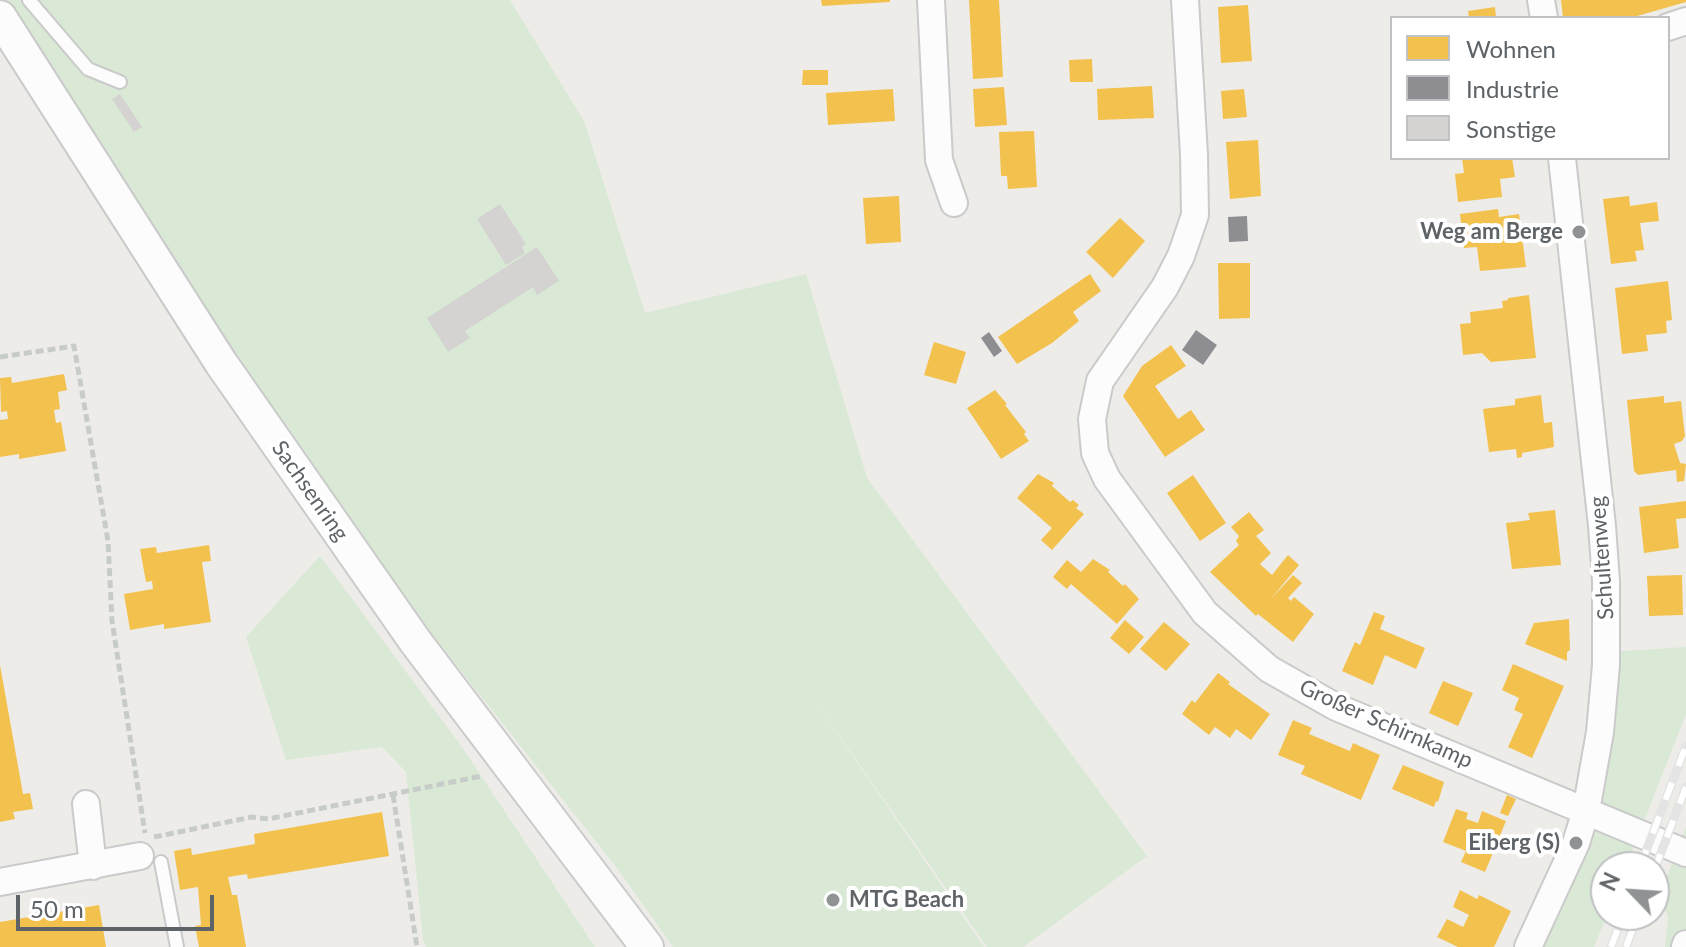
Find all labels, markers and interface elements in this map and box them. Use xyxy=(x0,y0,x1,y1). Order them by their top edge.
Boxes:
legend xyxy=(1390,16,1670,160)
text: Wohnen xyxy=(1466,34,1556,63)
text: Industrie xyxy=(1466,74,1559,103)
text: Sonstige xyxy=(1466,114,1556,143)
place label: Weg am Berge xyxy=(1420,219,1563,245)
marker: Weg am Berge xyxy=(1570,223,1588,241)
street label: Sachsenring xyxy=(266,436,354,546)
street label: Schultenweg xyxy=(1585,495,1619,621)
street label: Großer Schirnkamp xyxy=(1295,674,1477,774)
place label: Eiberg (S) xyxy=(1468,830,1560,856)
marker: Eiberg (S) xyxy=(1567,834,1585,852)
north arrow xyxy=(1590,851,1670,931)
text: N xyxy=(1594,868,1625,895)
scale bar xyxy=(20,879,218,929)
place label: MTG Beach xyxy=(849,887,964,913)
marker: MTG Beach xyxy=(824,891,842,909)
text: 50 m xyxy=(30,894,84,923)

